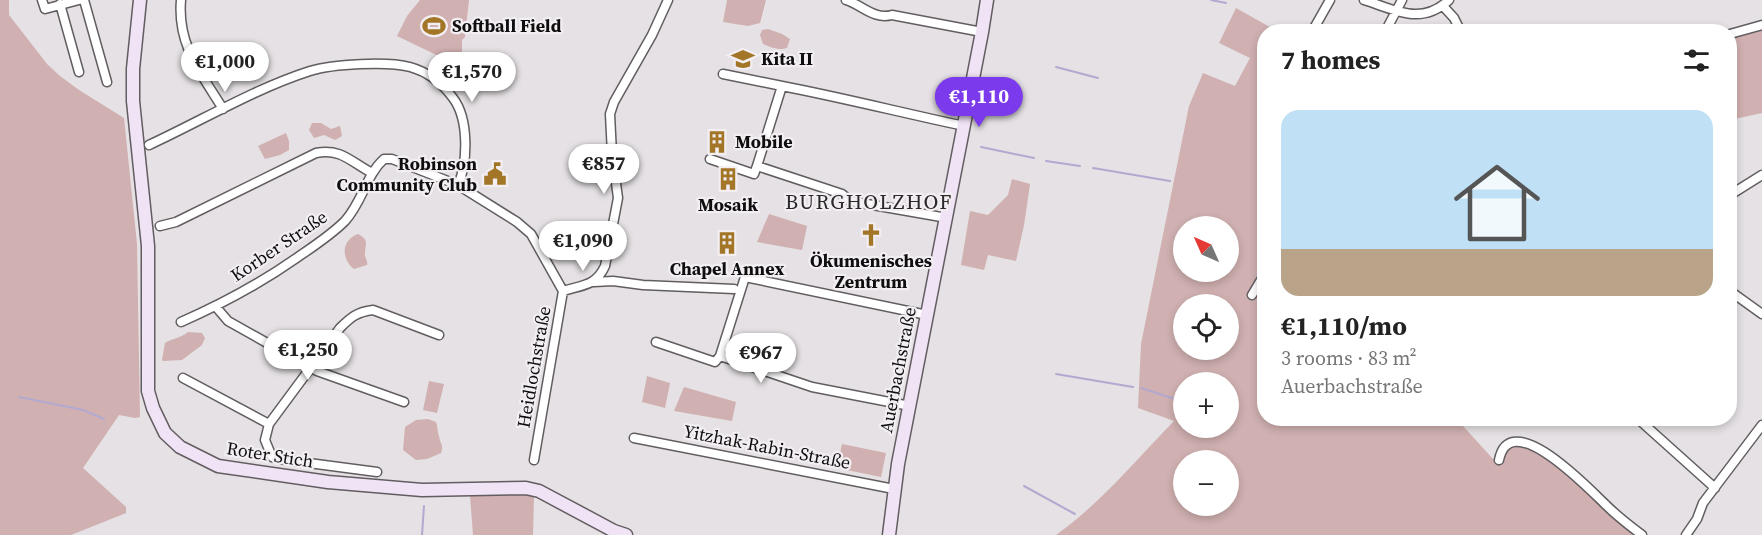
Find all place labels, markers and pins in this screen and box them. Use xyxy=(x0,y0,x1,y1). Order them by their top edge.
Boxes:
sports icon: Softball Field xyxy=(421,13,447,39)
place label: Softball Field xyxy=(452,13,562,38)
pin: €1,000 xyxy=(176,42,274,93)
school or university icon: Kita II xyxy=(730,46,756,72)
place label: Kita II xyxy=(761,46,813,71)
pin: €1,570 xyxy=(423,52,521,103)
pin: €1,110 xyxy=(930,77,1028,128)
building icon: Mobile xyxy=(704,129,730,155)
place label: Mobile xyxy=(735,129,793,154)
pin: €857 xyxy=(568,144,640,195)
place label: Robinson Community Club xyxy=(337,151,477,197)
public building icon: Robinson Community Club xyxy=(482,161,508,187)
building icon: Mosaik xyxy=(715,166,741,192)
place label: Mosaik xyxy=(698,192,758,217)
pin: €1,090 xyxy=(534,221,632,272)
church icon: Ökumenisches Zentrum xyxy=(858,222,884,248)
building icon: Chapel Annex xyxy=(714,230,740,256)
place label: Ökumenisches Zentrum xyxy=(810,248,932,294)
place label: Chapel Annex xyxy=(670,256,784,281)
pin: €1,250 xyxy=(259,330,357,381)
pin: €967 xyxy=(725,333,797,384)

